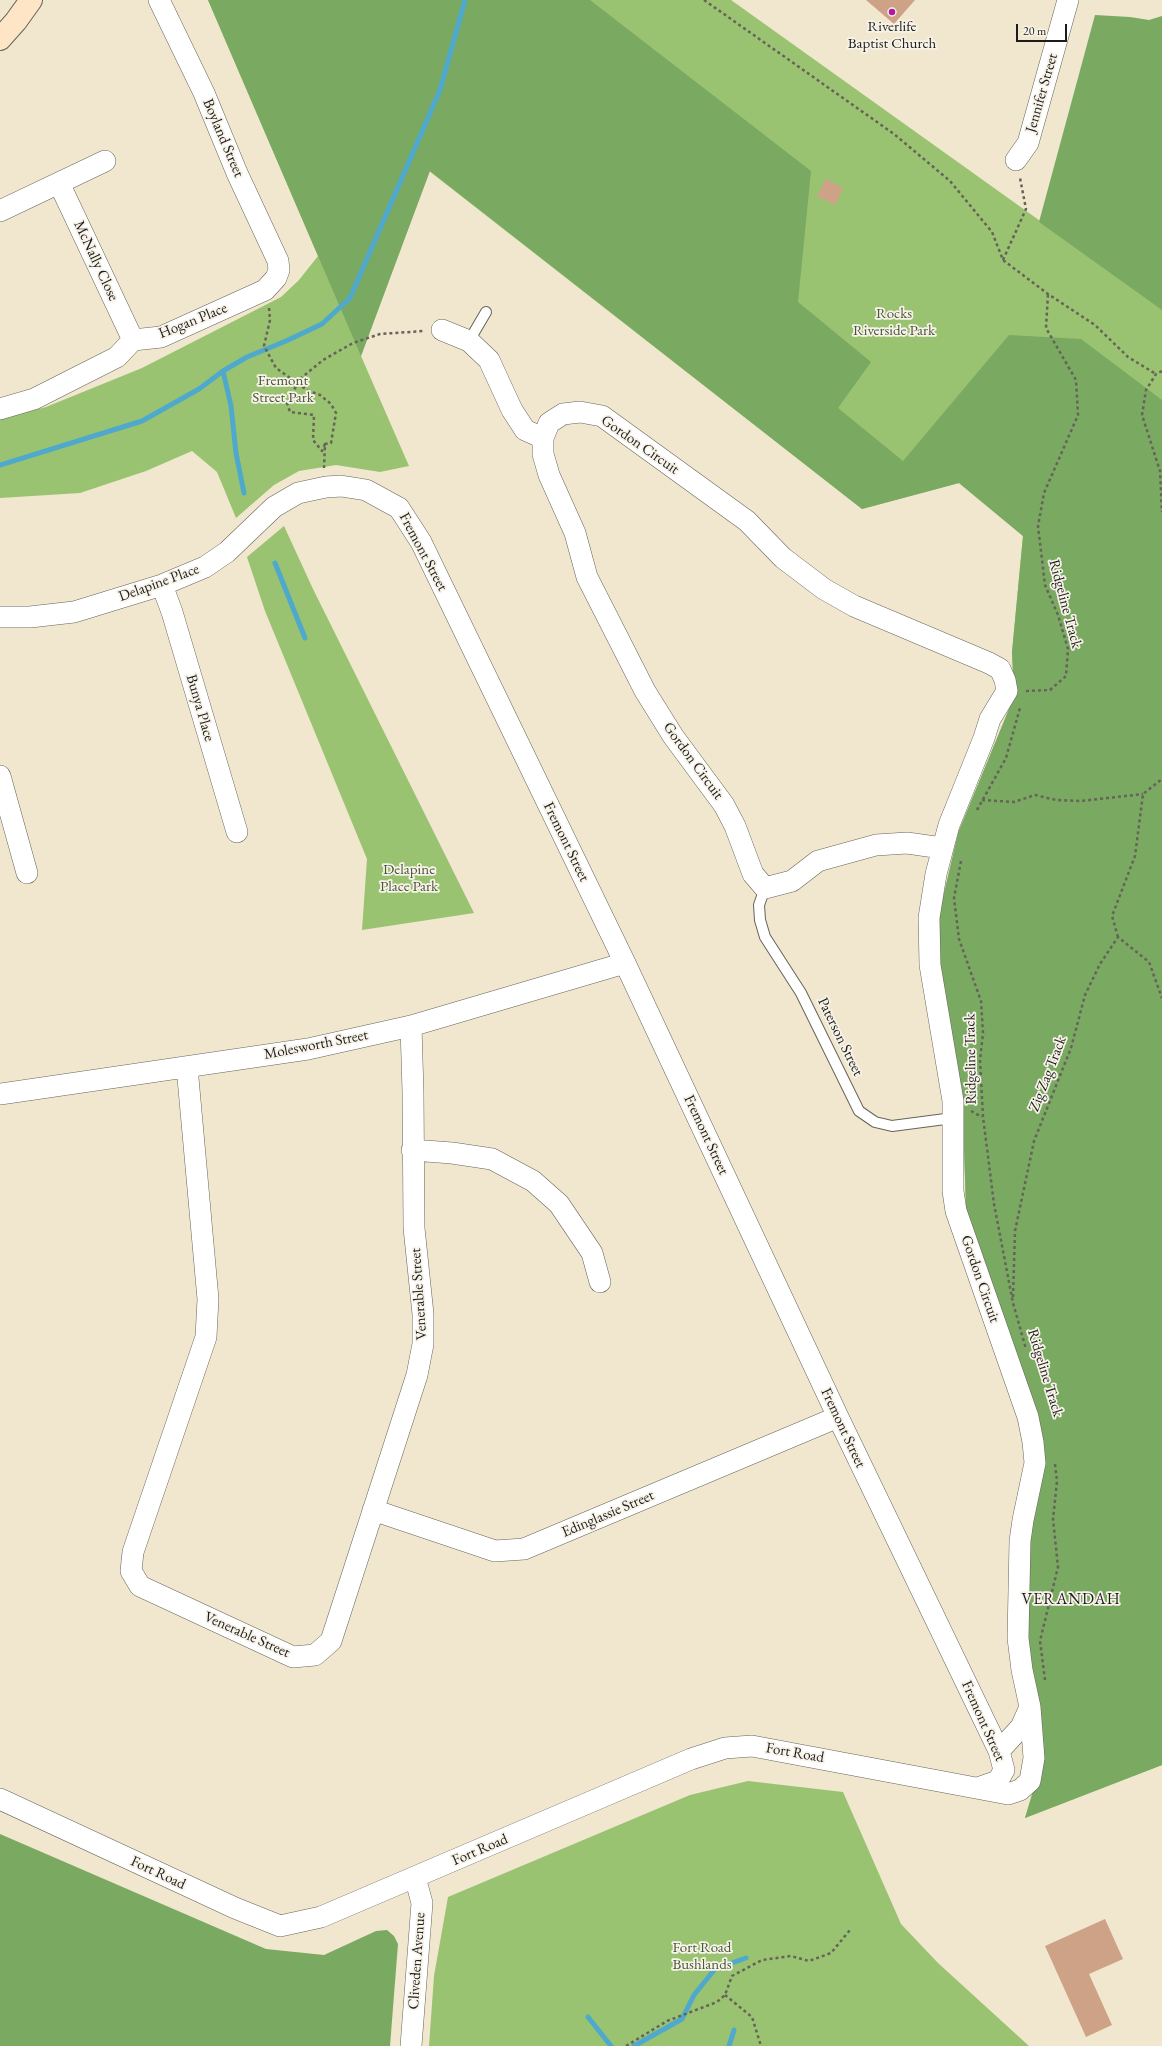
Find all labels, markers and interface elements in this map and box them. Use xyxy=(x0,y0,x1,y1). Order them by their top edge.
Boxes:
marker: Riverlife Baptist Church xyxy=(887,7,897,17)
scale bar xyxy=(1018,16,1069,42)
place label: Riverlife Baptist Church xyxy=(848,18,936,53)
text: 20 m xyxy=(1023,23,1046,39)
street label: Jennifer Street xyxy=(1022,51,1062,135)
street label: Boyland Street xyxy=(198,96,248,180)
street label: McNally Close xyxy=(70,218,122,304)
street label: Hogan Place xyxy=(156,299,230,343)
park label: Rocks Riverside Park xyxy=(853,305,935,340)
park label: Fremont Street Park xyxy=(252,372,314,407)
street label: Gordon Circuit xyxy=(598,412,682,478)
street label: Fremont Street xyxy=(395,510,451,594)
street label: Ridgeline Track xyxy=(1045,558,1085,650)
street label: Delapine Place xyxy=(116,560,202,606)
street label: Bunya Place xyxy=(182,672,218,744)
street label: Gordon Circuit xyxy=(659,719,727,803)
street label: Fremont Street xyxy=(539,799,593,885)
park label: Delapine Place Park xyxy=(380,861,438,896)
street label: Paterson Street xyxy=(813,995,867,1079)
street label: Ridgeline Track xyxy=(961,1013,981,1105)
street label: Molesworth Street xyxy=(263,1026,369,1064)
street label: Zig Zag Track xyxy=(1025,1034,1071,1114)
street label: Fremont Street xyxy=(680,1092,732,1178)
street label: Gordon Circuit xyxy=(957,1233,1003,1325)
street label: Venerable Street xyxy=(407,1247,431,1341)
street label: Ridgeline Track xyxy=(1023,1327,1067,1419)
street label: Fremont Street xyxy=(817,1385,869,1471)
street label: Edinglassie Street xyxy=(559,1486,657,1542)
district label: VERANDAH xyxy=(1021,1590,1121,1610)
street label: Venerable Street xyxy=(201,1608,293,1662)
street label: Fremont Street xyxy=(957,1678,1009,1764)
street label: Fort Road xyxy=(764,1739,826,1767)
street label: Fort Road xyxy=(449,1830,511,1870)
street label: Fort Road xyxy=(128,1852,188,1894)
street label: Cliveden Avenue xyxy=(405,1912,429,2010)
park label: Fort Road Bushlands xyxy=(672,1939,732,1974)

